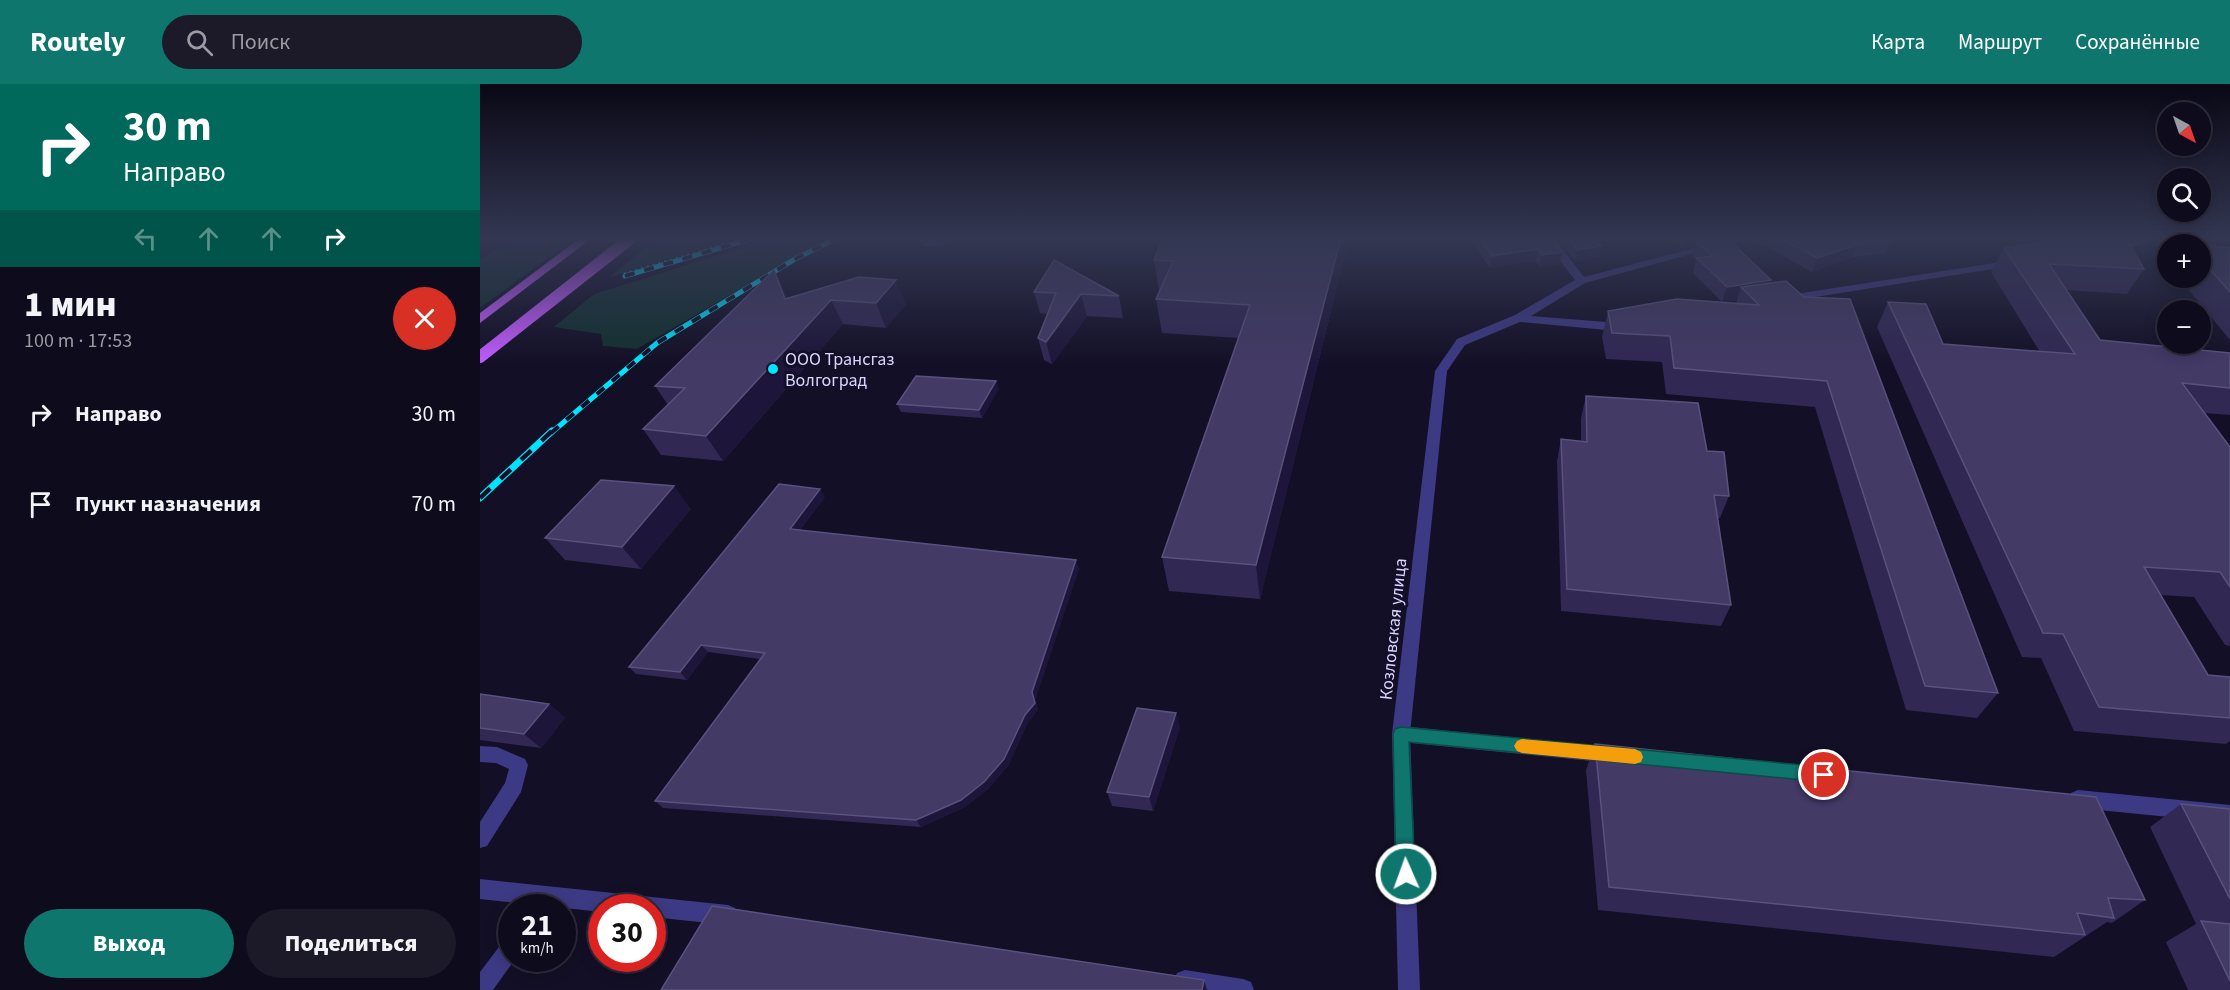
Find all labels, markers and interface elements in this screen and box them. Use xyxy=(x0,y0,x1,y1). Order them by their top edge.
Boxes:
search box xyxy=(162,15,582,69)
text: Routely xyxy=(30,22,126,62)
icon: search xyxy=(183,26,216,59)
text: Поиск xyxy=(231,26,290,58)
text: Карта xyxy=(1871,27,1925,57)
text: Маршрут xyxy=(1958,27,2042,57)
text: Сохранённые xyxy=(2075,27,2200,57)
text: 30 m xyxy=(123,97,212,157)
north arrow xyxy=(2157,102,2211,156)
map controls xyxy=(2157,102,2211,354)
icon: right xyxy=(24,108,102,186)
text: Направо xyxy=(123,153,226,192)
button: search xyxy=(2157,168,2211,222)
icon: left xyxy=(129,222,162,255)
icon: ahead xyxy=(192,222,225,255)
icon: ahead xyxy=(255,222,288,255)
icon: right xyxy=(318,222,351,255)
button: + xyxy=(2157,234,2211,288)
text: 1 мин xyxy=(24,279,117,330)
button: close xyxy=(393,287,456,350)
button: − xyxy=(2157,300,2211,354)
text: 100 m · 17:53 xyxy=(24,327,132,355)
place label: ООО Трансгаз Волгоград xyxy=(785,347,894,393)
marker: ООО Трансгаз Волгоград xyxy=(766,362,780,376)
icon: right xyxy=(24,398,57,431)
text: Направо xyxy=(75,398,162,430)
text: 30 m xyxy=(411,398,456,430)
icon: arrive xyxy=(24,488,57,521)
text: Пункт назначения xyxy=(75,488,261,520)
text: 70 m xyxy=(411,488,456,520)
street label: Козловская улица xyxy=(1374,557,1413,701)
pin xyxy=(1798,749,1849,800)
icon: arrive xyxy=(1807,758,1840,791)
position arrow xyxy=(1374,842,1438,906)
speed limit sign: 30 xyxy=(588,894,666,972)
text: 21 xyxy=(521,904,553,947)
button: Выход xyxy=(24,909,234,978)
button: Поделиться xyxy=(246,909,456,978)
text: km/h xyxy=(520,938,554,959)

